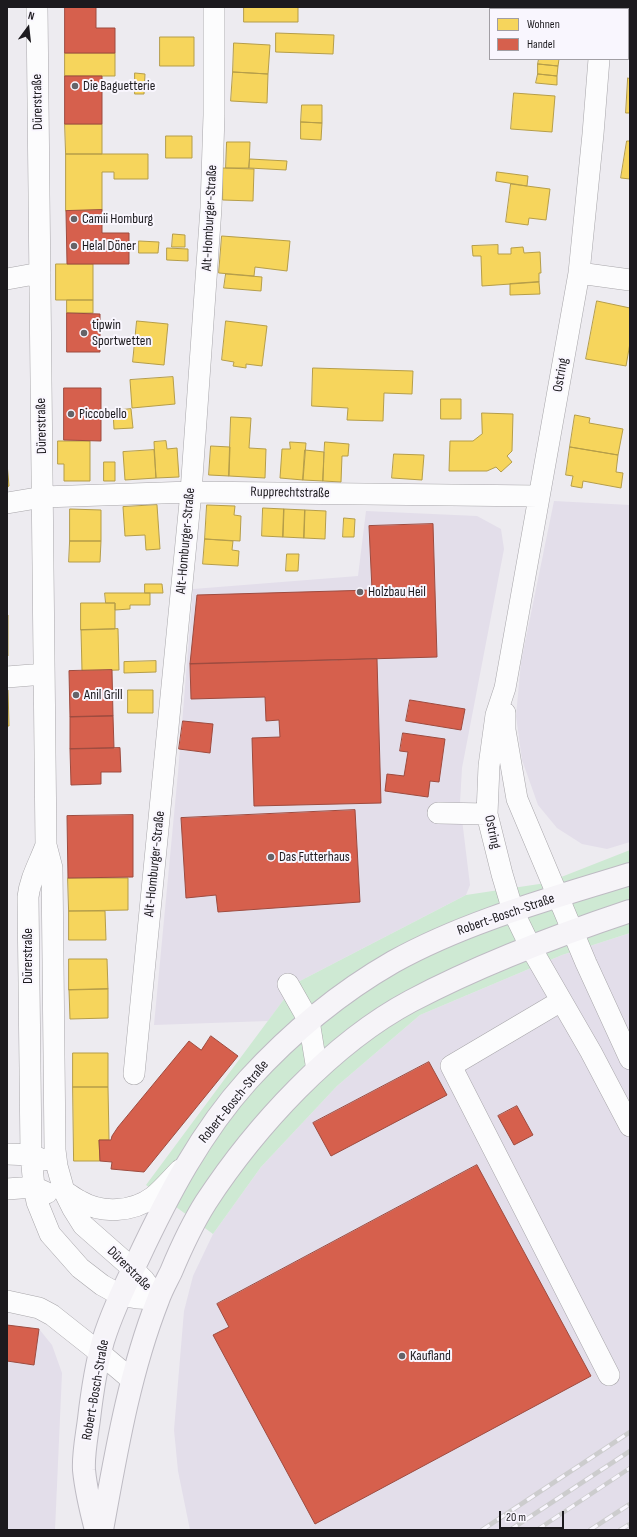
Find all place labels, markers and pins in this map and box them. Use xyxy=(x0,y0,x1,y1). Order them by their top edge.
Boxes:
place label: Die Baguetterie xyxy=(83,78,155,94)
marker: Die Baguetterie xyxy=(70,81,80,91)
place label: Camii Homburg xyxy=(82,211,153,227)
marker: Camii Homburg xyxy=(69,214,79,224)
place label: Helal Döner xyxy=(82,238,136,254)
marker: Helal Döner xyxy=(69,241,79,251)
place label: tipwin Sportwetten xyxy=(92,317,151,350)
marker: tipwin Sportwetten xyxy=(79,328,89,338)
place label: Piccobello xyxy=(79,406,127,422)
marker: Piccobello xyxy=(66,409,76,419)
place label: Holzbau Heil xyxy=(368,584,426,600)
marker: Holzbau Heil xyxy=(355,587,365,597)
place label: Anil Grill xyxy=(84,687,123,703)
marker: Anil Grill xyxy=(71,690,81,700)
place label: Das Futterhaus xyxy=(279,849,350,865)
marker: Das Futterhaus xyxy=(266,852,276,862)
place label: Kaufland xyxy=(410,1348,451,1364)
marker: Kaufland xyxy=(397,1351,407,1361)

